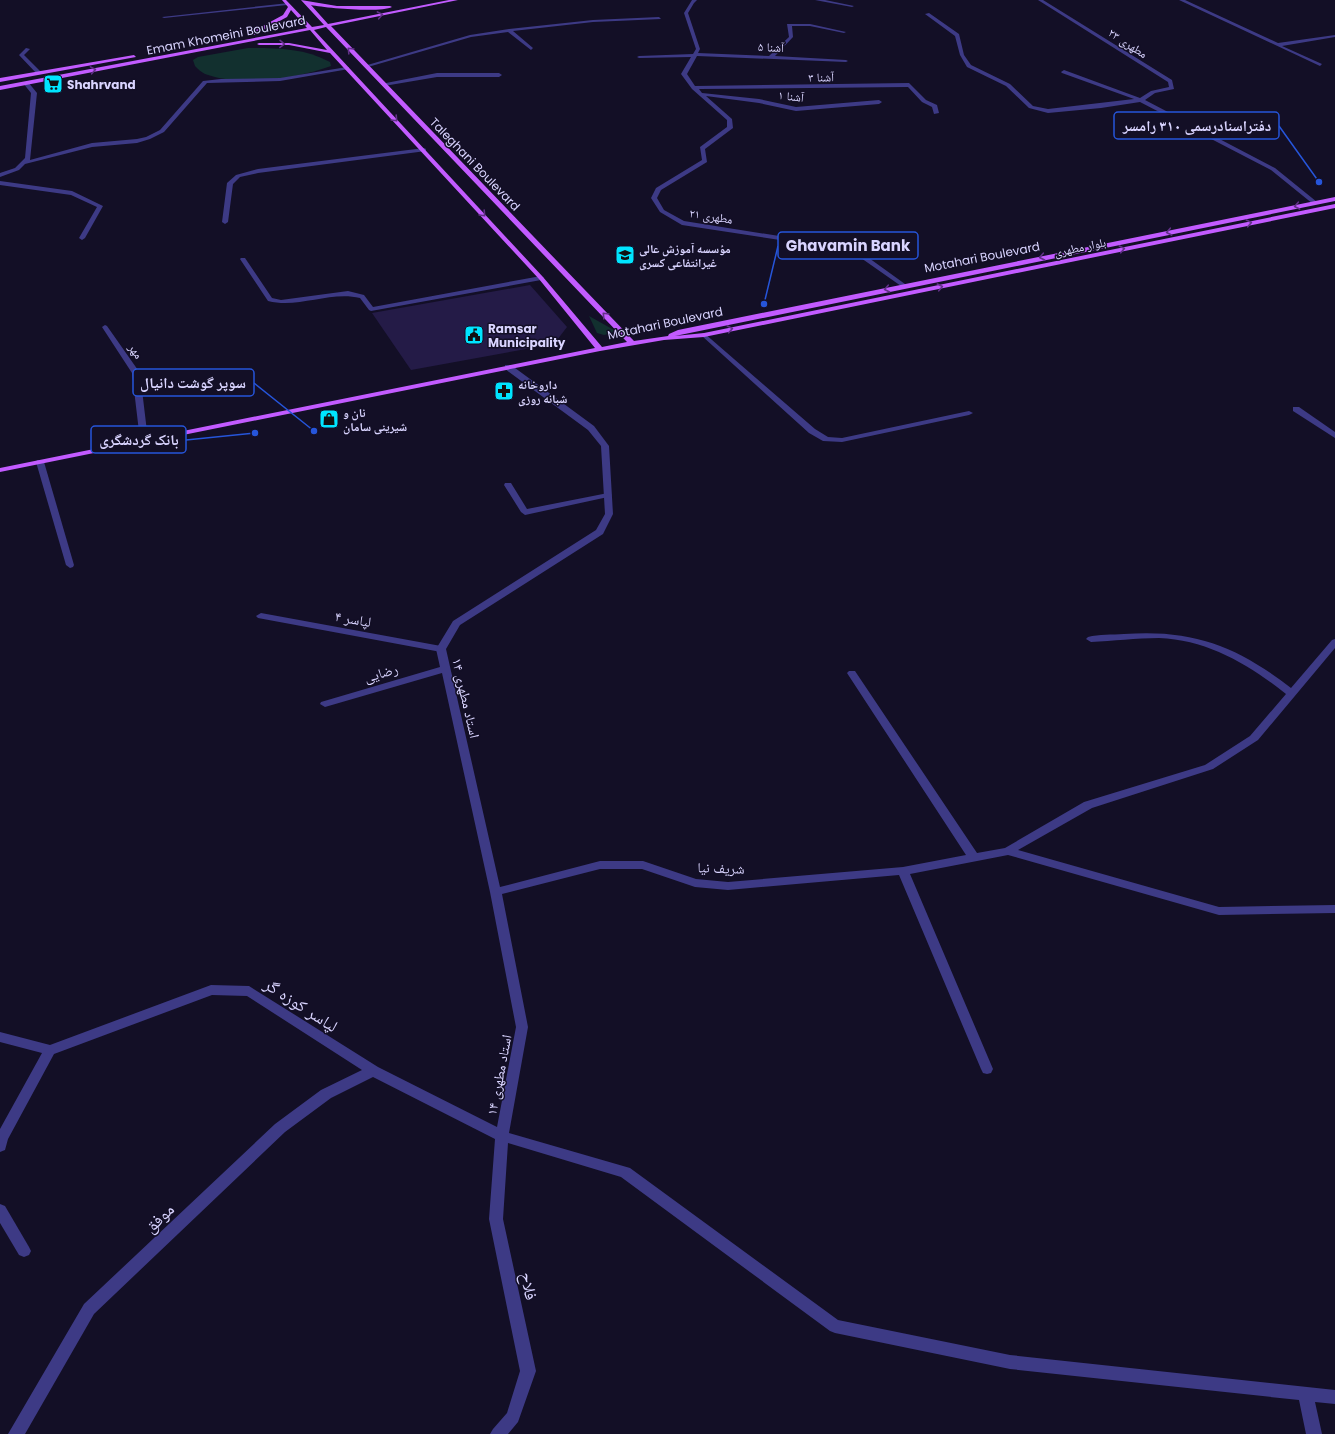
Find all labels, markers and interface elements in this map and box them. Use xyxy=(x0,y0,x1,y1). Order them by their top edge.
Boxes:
street label: Emam Khomeini Boulevard xyxy=(145,11,307,59)
one-way arrow xyxy=(377,12,383,20)
street label: مطهری ۲۳ xyxy=(1105,24,1151,62)
street label: آشنا ۵ xyxy=(758,38,785,56)
one-way arrow xyxy=(279,40,285,48)
one-way arrow xyxy=(348,47,355,55)
one-way arrow xyxy=(90,67,97,75)
street label: آشنا ۳ xyxy=(808,68,835,86)
supermarket icon: Shahrvand xyxy=(42,73,64,95)
place label: Shahrvand xyxy=(67,76,136,93)
street label: آشنا ۱ xyxy=(777,86,806,106)
callout: دفتراسنادرسمی ۳۱۰ رامسر xyxy=(1114,112,1279,139)
one-way arrow xyxy=(390,114,397,122)
street label: Taleghani Boulevard xyxy=(426,114,524,214)
text: دفتراسنادرسمی ۳۱۰ رامسر xyxy=(1122,115,1271,136)
one-way arrow xyxy=(1294,202,1300,210)
street label: مطهری ۲۱ xyxy=(688,204,734,228)
one-way arrow xyxy=(478,210,485,217)
one-way arrow xyxy=(1246,220,1252,228)
one-way arrow xyxy=(1166,227,1172,235)
callout: Ghavamin Bank xyxy=(778,232,918,259)
street label: بلوار مطهری xyxy=(1053,233,1107,261)
text: Ghavamin Bank xyxy=(786,235,911,256)
street label: Motahari Boulevard xyxy=(923,237,1041,277)
place label: مؤسسه آموزش عالی غیرانتفاعی کسری xyxy=(639,240,731,271)
school or university icon: مؤسسه آموزش عالی غیرانتفاعی کسری xyxy=(614,244,636,266)
one-way arrow xyxy=(1119,246,1125,254)
one-way arrow xyxy=(1039,253,1045,261)
one-way arrow xyxy=(936,283,943,291)
one-way arrow xyxy=(884,284,890,292)
street label: Motahari Boulevard xyxy=(606,302,724,344)
one-way arrow xyxy=(603,313,610,320)
place label: Ramsar Municipality xyxy=(488,320,566,351)
public building icon: Ramsar Municipality xyxy=(463,324,485,346)
one-way arrow xyxy=(727,326,733,334)
street label: مهر xyxy=(124,339,147,362)
callout: سوپر گوشت دانیال xyxy=(133,369,254,396)
text: سوپر گوشت دانیال xyxy=(140,372,246,393)
place label: داروخانه شبانه روزی xyxy=(518,376,567,407)
pharmacy icon: داروخانه شبانه روزی xyxy=(493,380,515,402)
place label: نان و شیرینی سامان xyxy=(343,404,407,435)
shop icon: نان و شیرینی سامان xyxy=(318,408,340,430)
callout: بانک گردشگری xyxy=(91,426,186,453)
text: بانک گردشگری xyxy=(99,429,179,450)
street label: لپاسر ۴ xyxy=(333,606,373,632)
street label: استاد مطهری ۱۴ xyxy=(447,656,485,740)
street label: رضایی xyxy=(362,659,400,687)
street label: شریف نیا xyxy=(697,857,745,879)
street label: لپاسر کوزه گر xyxy=(259,972,343,1038)
street label: استاد مطهری ۱۴ xyxy=(481,1033,517,1117)
street label: موفق xyxy=(139,1198,179,1238)
street label: فلاح xyxy=(514,1270,544,1302)

